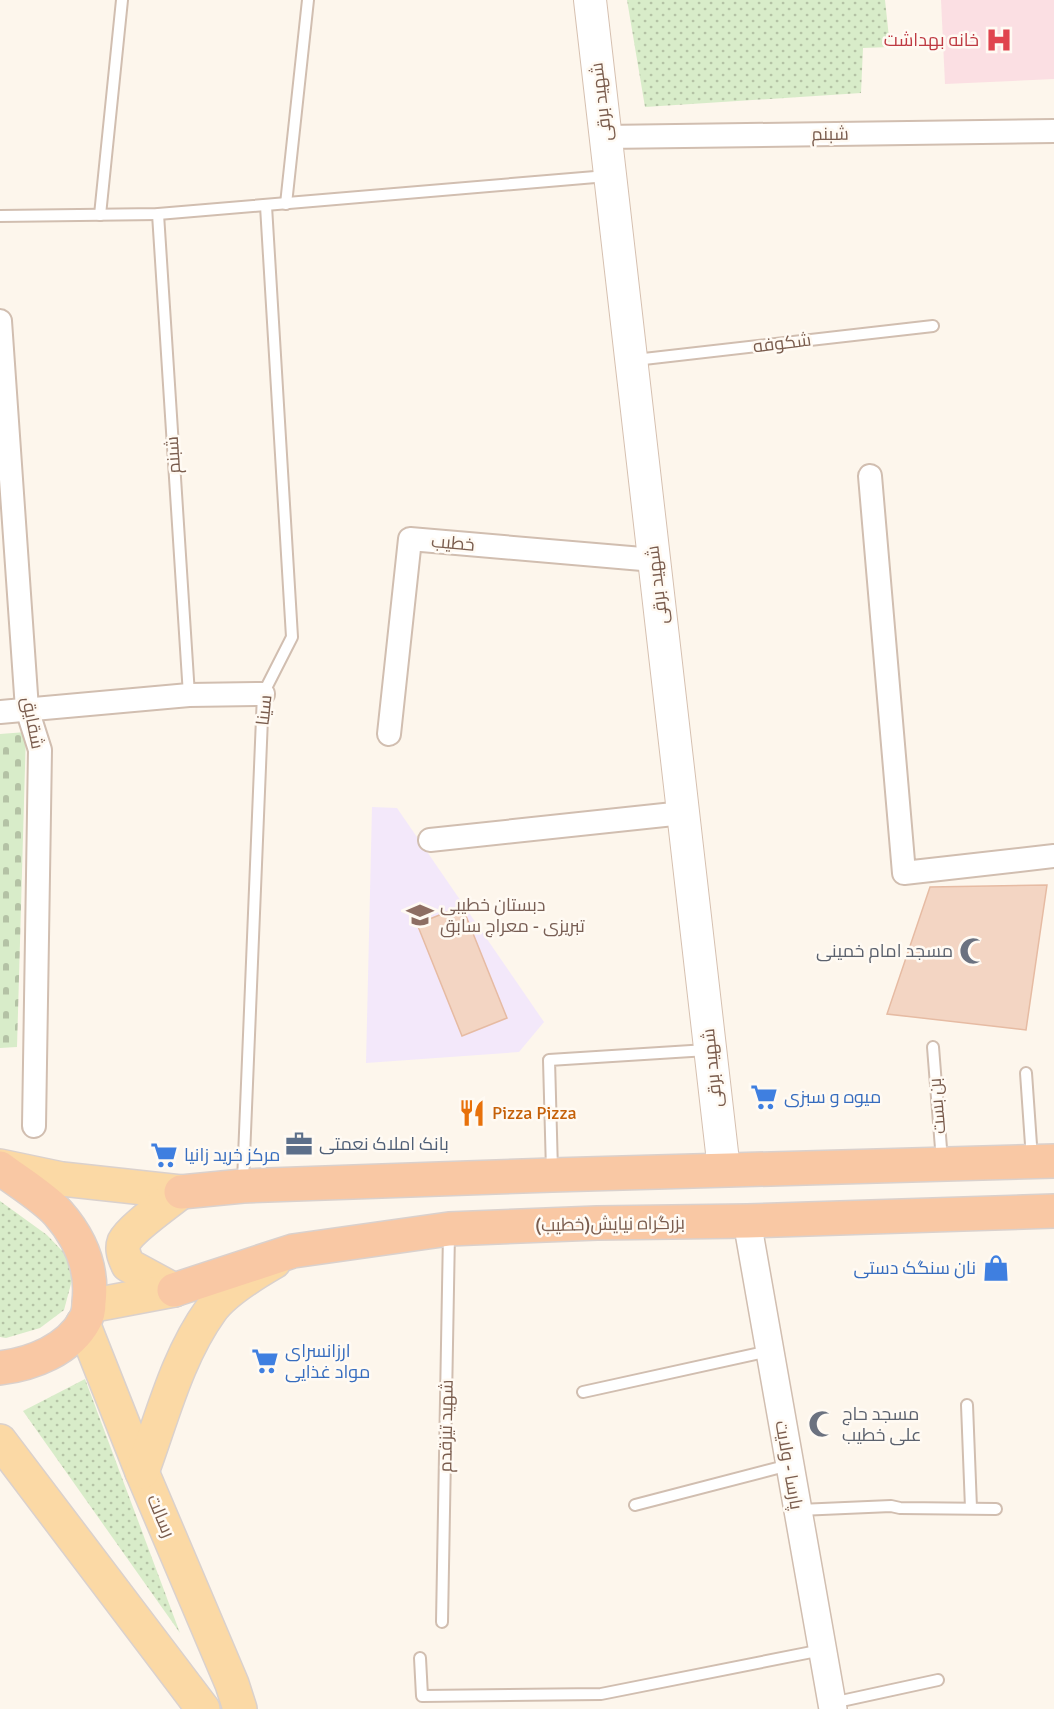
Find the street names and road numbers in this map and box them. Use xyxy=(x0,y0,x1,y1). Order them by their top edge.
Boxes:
street label: شهید برقی xyxy=(585,61,617,143)
street label: شبنم xyxy=(811,123,849,146)
street label: شکوفه xyxy=(752,329,812,357)
street label: شبنم xyxy=(161,436,186,474)
street label: خطیب xyxy=(430,530,476,556)
street label: شهید برقی xyxy=(641,544,673,626)
street label: سینا xyxy=(251,694,277,726)
street label: شقایق xyxy=(16,695,49,751)
street label: شهید برقی xyxy=(697,1028,727,1108)
street label: بن بست xyxy=(924,1077,950,1135)
street label: بزرگراه نیایش(خطیب) xyxy=(535,1212,685,1236)
street label: شهید تیزقدم xyxy=(434,1379,459,1473)
street label: پارسا - ولایت xyxy=(769,1419,808,1512)
street label: رسالت xyxy=(142,1491,180,1541)

